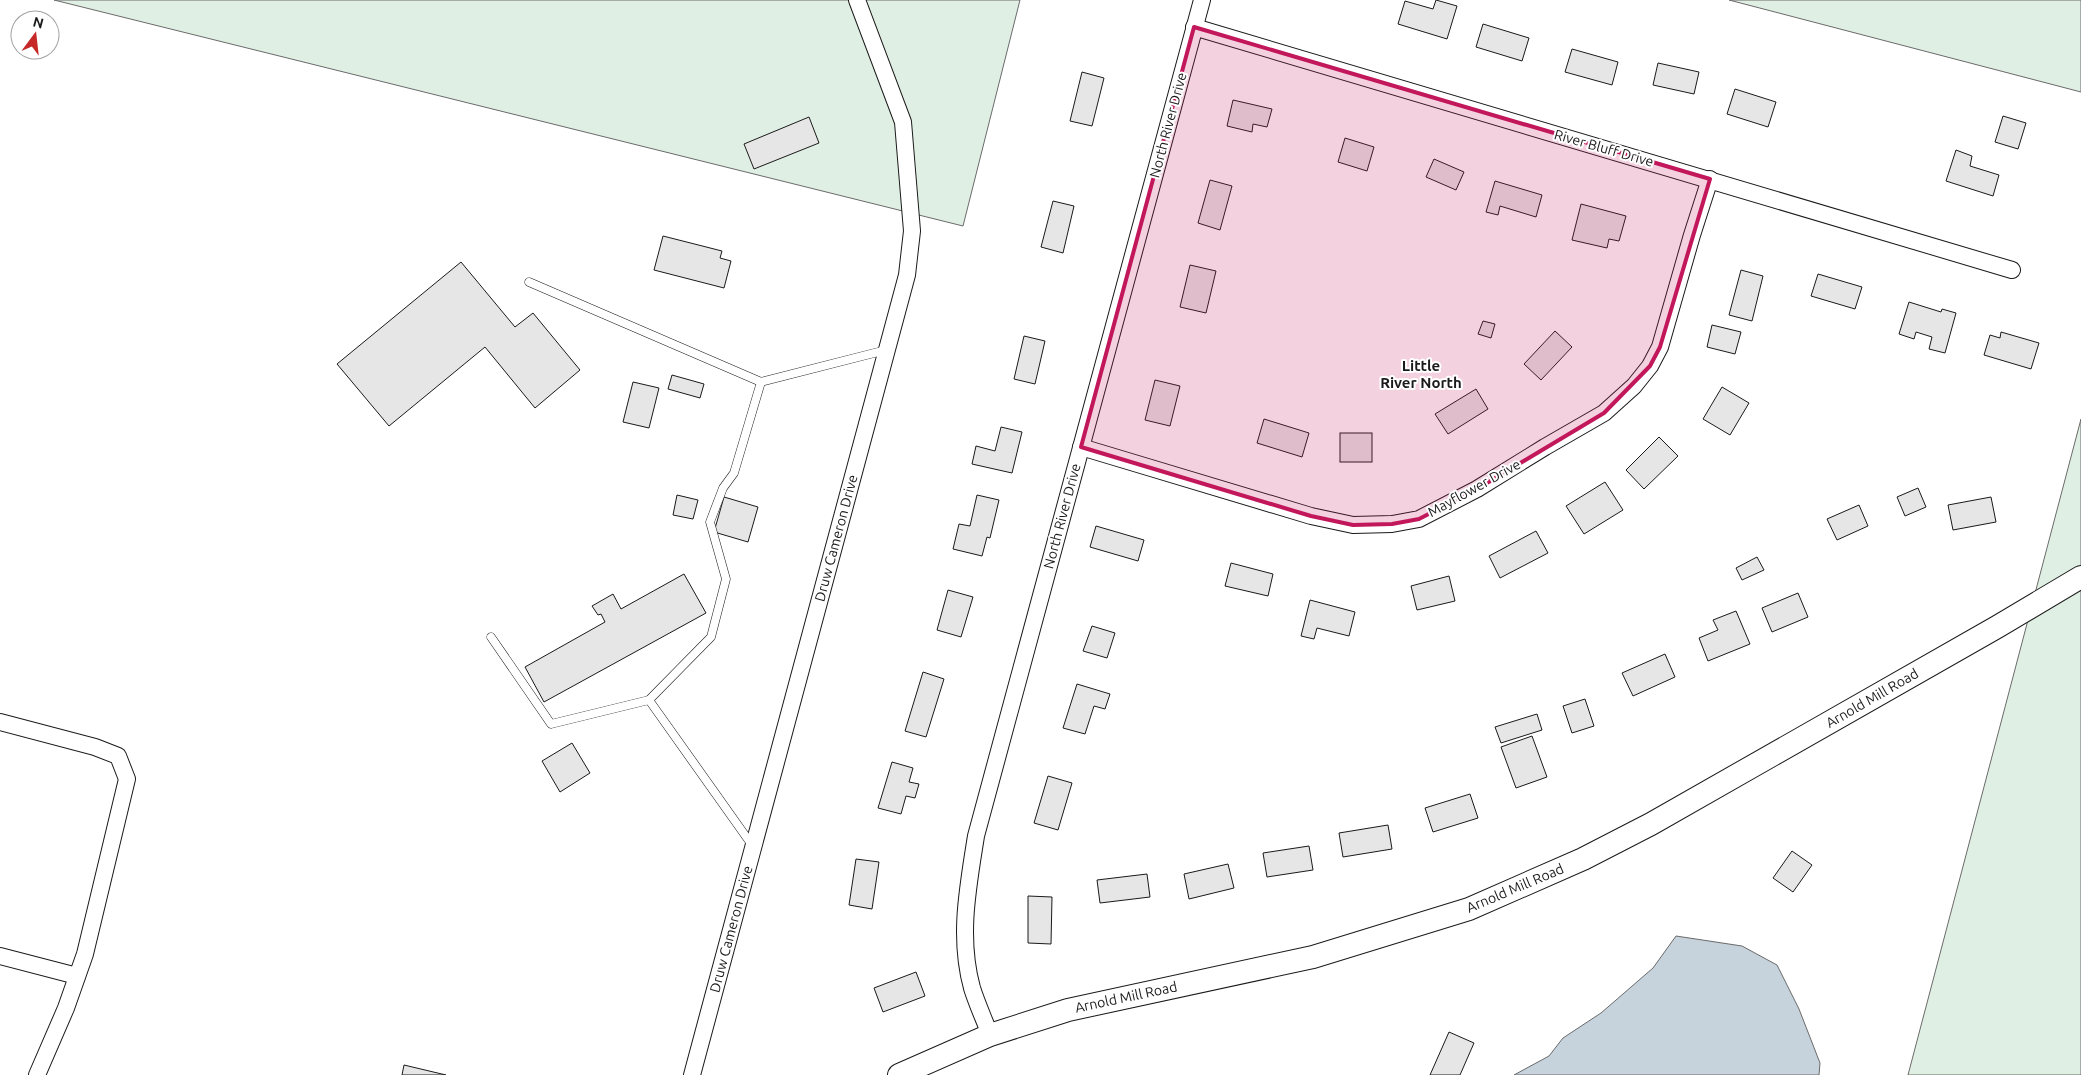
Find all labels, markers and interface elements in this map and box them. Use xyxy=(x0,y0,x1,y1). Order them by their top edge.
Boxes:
north arrow xyxy=(10,10,60,60)
text: N xyxy=(31,13,45,32)
street label: North River Drive xyxy=(1146,71,1190,179)
street label: River Bluff Drive xyxy=(1552,126,1656,170)
district label: Little River North xyxy=(1380,357,1462,391)
street label: Mayflower Drive xyxy=(1425,456,1523,520)
street label: North River Drive xyxy=(1040,462,1084,570)
street label: Druw Cameron Drive xyxy=(811,473,861,603)
street label: Arnold Mill Road xyxy=(1823,665,1921,731)
street label: Arnold Mill Road xyxy=(1464,860,1566,916)
street label: Druw Cameron Drive xyxy=(706,864,756,994)
street label: Arnold Mill Road xyxy=(1073,978,1179,1016)

